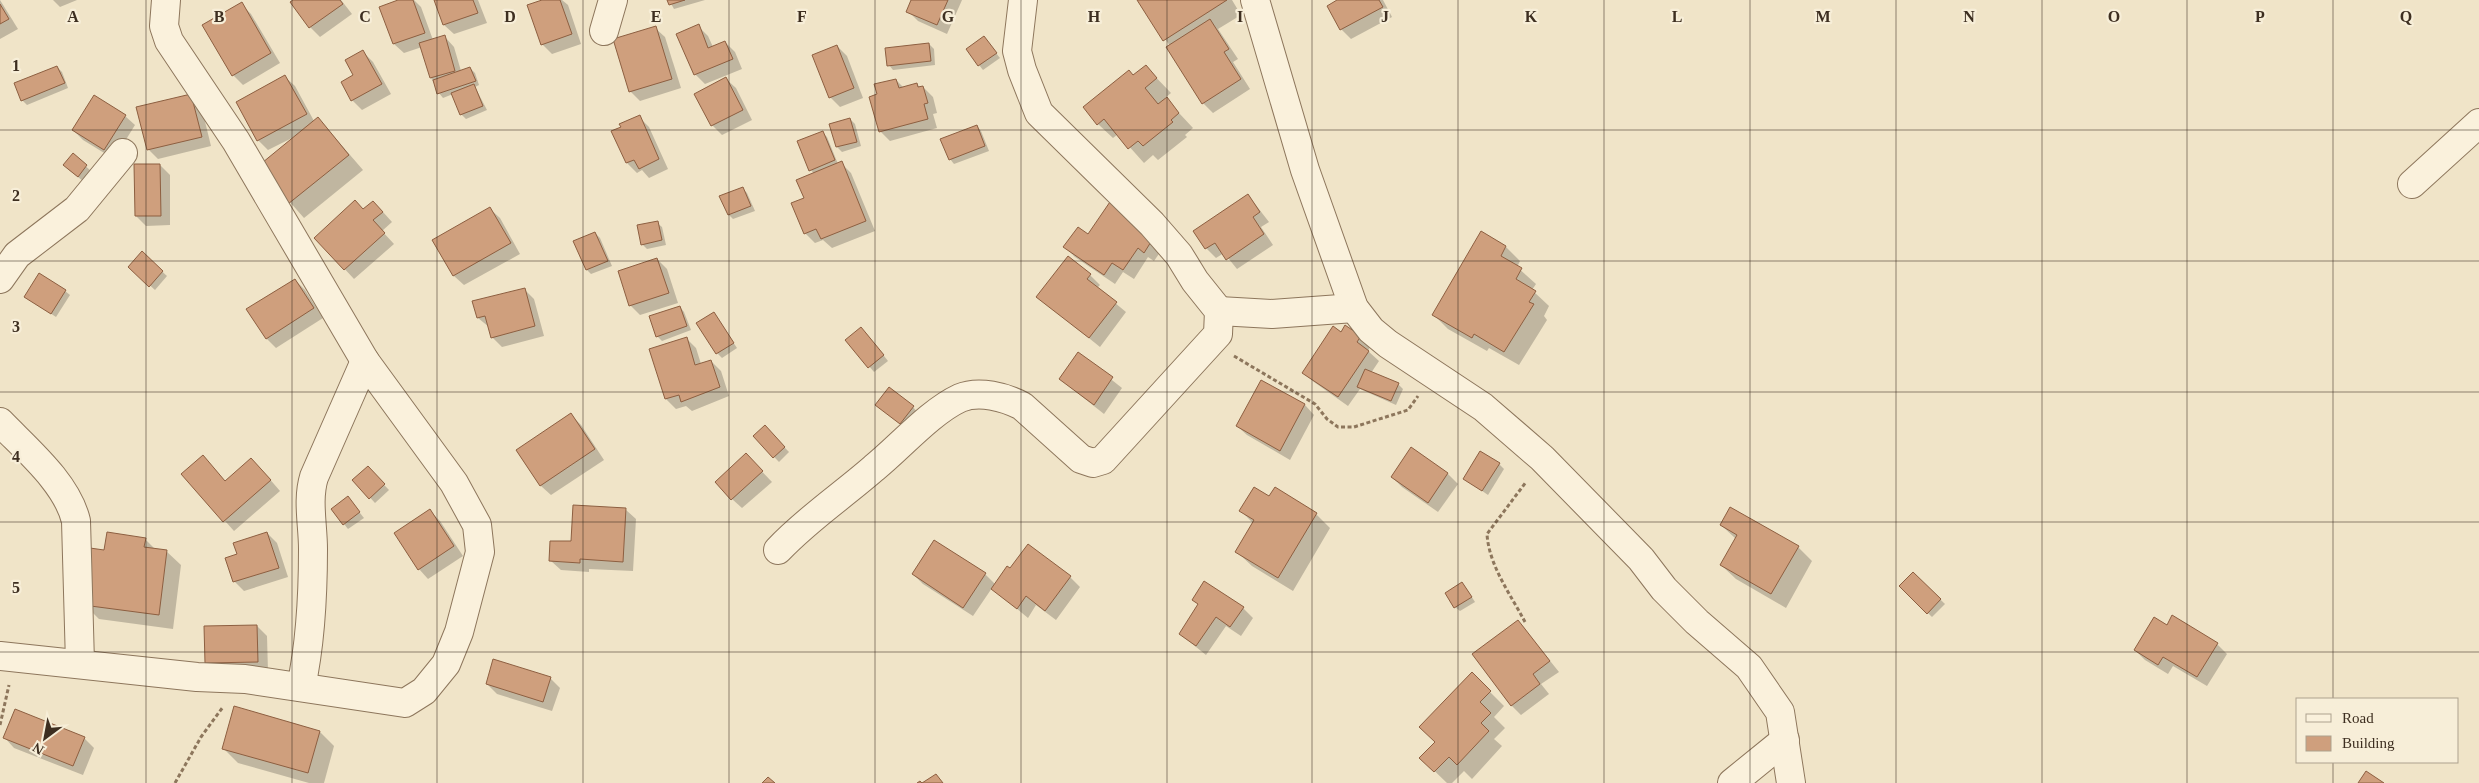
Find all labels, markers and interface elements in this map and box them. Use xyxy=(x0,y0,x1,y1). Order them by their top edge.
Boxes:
text: A xyxy=(67,8,79,25)
text: B xyxy=(214,8,225,25)
text: C xyxy=(359,8,371,25)
text: D xyxy=(504,8,516,25)
text: E xyxy=(651,8,661,25)
text: F xyxy=(797,8,807,25)
text: G xyxy=(942,8,955,25)
text: H xyxy=(1088,8,1101,25)
text: I xyxy=(1237,8,1243,25)
text: J xyxy=(1381,8,1389,25)
text: K xyxy=(1525,8,1538,25)
text: L xyxy=(1672,8,1682,25)
text: M xyxy=(1815,8,1831,25)
text: N xyxy=(1963,8,1975,25)
text: O xyxy=(2108,8,2120,25)
text: P xyxy=(2255,8,2265,25)
text: Q xyxy=(2400,8,2412,25)
text: 1 xyxy=(12,57,20,74)
text: 2 xyxy=(12,187,20,204)
text: 3 xyxy=(12,318,20,335)
text: 4 xyxy=(12,448,20,465)
text: 5 xyxy=(12,579,20,596)
legend xyxy=(2296,698,2459,763)
text: Road xyxy=(2342,710,2374,726)
north arrow xyxy=(20,713,70,763)
text: Building xyxy=(2342,735,2395,751)
text: N xyxy=(30,740,47,758)

